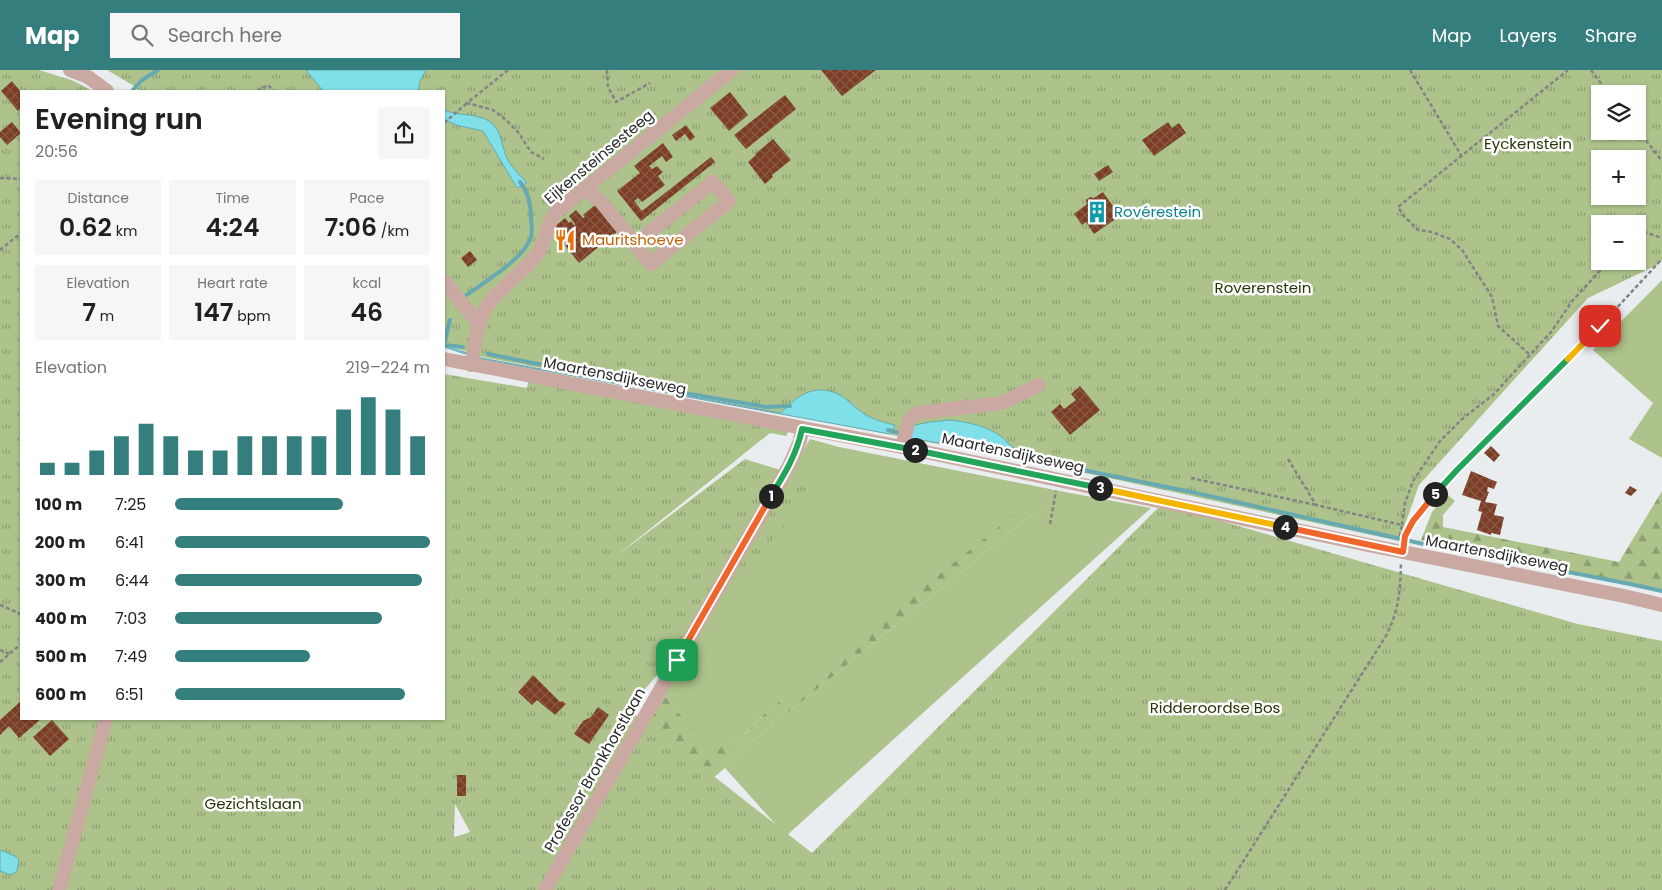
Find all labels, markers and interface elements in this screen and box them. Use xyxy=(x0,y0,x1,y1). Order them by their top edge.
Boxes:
search box xyxy=(110,13,460,58)
text: Map xyxy=(25,19,80,52)
icon: search xyxy=(128,21,156,49)
text: Search here xyxy=(168,22,282,49)
text: Map xyxy=(1432,23,1472,48)
text: Layers xyxy=(1500,23,1557,48)
text: Share xyxy=(1585,23,1637,48)
map controls xyxy=(1591,85,1646,270)
button: layers xyxy=(1591,85,1646,140)
text: Evening run xyxy=(35,100,203,139)
street label: Eijkensteinsesteeg xyxy=(540,105,658,209)
button: share xyxy=(378,107,430,159)
park label: Eyckenstein xyxy=(1484,133,1572,154)
text: 20:56 xyxy=(35,140,78,163)
button: + xyxy=(1591,150,1646,205)
text: Distance xyxy=(67,188,129,208)
text: Time xyxy=(215,188,250,208)
text: Pace xyxy=(349,188,384,208)
building icon: Rovérestein xyxy=(1084,199,1110,225)
place label: Rovérestein xyxy=(1114,201,1201,222)
text: 0.62 xyxy=(59,210,112,245)
text: 4:24 xyxy=(206,210,259,245)
text: 7:06 xyxy=(325,210,377,245)
button: − xyxy=(1591,215,1646,270)
text: km xyxy=(112,221,137,241)
text: /km xyxy=(377,221,409,241)
restaurant icon: Mauritshoeve xyxy=(552,227,578,253)
place label: Mauritshoeve xyxy=(582,229,683,250)
text: Elevation xyxy=(67,273,130,293)
text: Heart rate xyxy=(197,273,268,293)
text: kcal xyxy=(353,273,381,293)
park label: Roverenstein xyxy=(1215,277,1311,298)
text: 7 xyxy=(82,295,96,330)
text: 147 xyxy=(194,295,234,330)
text: 46 xyxy=(351,295,383,330)
pin xyxy=(1579,305,1621,347)
text: m xyxy=(96,306,114,326)
text: bpm xyxy=(234,306,271,326)
icon: check xyxy=(1586,312,1614,340)
street label: Maartensdijkseweg xyxy=(542,351,688,400)
text: Elevation xyxy=(35,356,107,379)
text: 219–224 m xyxy=(346,356,430,379)
street label: Maartensdijkseweg xyxy=(940,427,1086,478)
pin: 2 xyxy=(902,438,928,462)
text: 2 xyxy=(912,440,920,460)
pin: 3 xyxy=(1088,476,1112,500)
text: 3 xyxy=(1096,478,1105,498)
pin: 5 xyxy=(1422,482,1448,506)
pin: 1 xyxy=(758,484,784,508)
text: 5 xyxy=(1431,484,1440,504)
text: 1 xyxy=(769,486,774,506)
text: 100 m xyxy=(35,493,82,516)
text: 7:25 xyxy=(115,493,146,516)
pin: 4 xyxy=(1272,514,1298,540)
text: 4 xyxy=(1281,517,1290,537)
street label: Maartensdijkseweg xyxy=(1424,529,1570,578)
text: 200 m xyxy=(35,531,85,554)
text: 6:41 xyxy=(115,531,144,554)
text: 300 m xyxy=(35,569,86,592)
text: 6:44 xyxy=(115,569,149,592)
text: 400 m xyxy=(35,607,87,630)
text: 7:03 xyxy=(115,607,147,630)
pin xyxy=(656,639,698,681)
text: 500 m xyxy=(35,645,87,668)
text: 7:49 xyxy=(115,645,147,668)
icon: arrive xyxy=(663,646,691,674)
text: 600 m xyxy=(35,683,86,706)
text: 6:51 xyxy=(115,683,144,706)
street label: Professor Bronkhorstlaan xyxy=(539,684,650,856)
park label: Ridderoordse Bos xyxy=(1150,697,1281,718)
park label: Gezichtslaan xyxy=(204,793,302,814)

